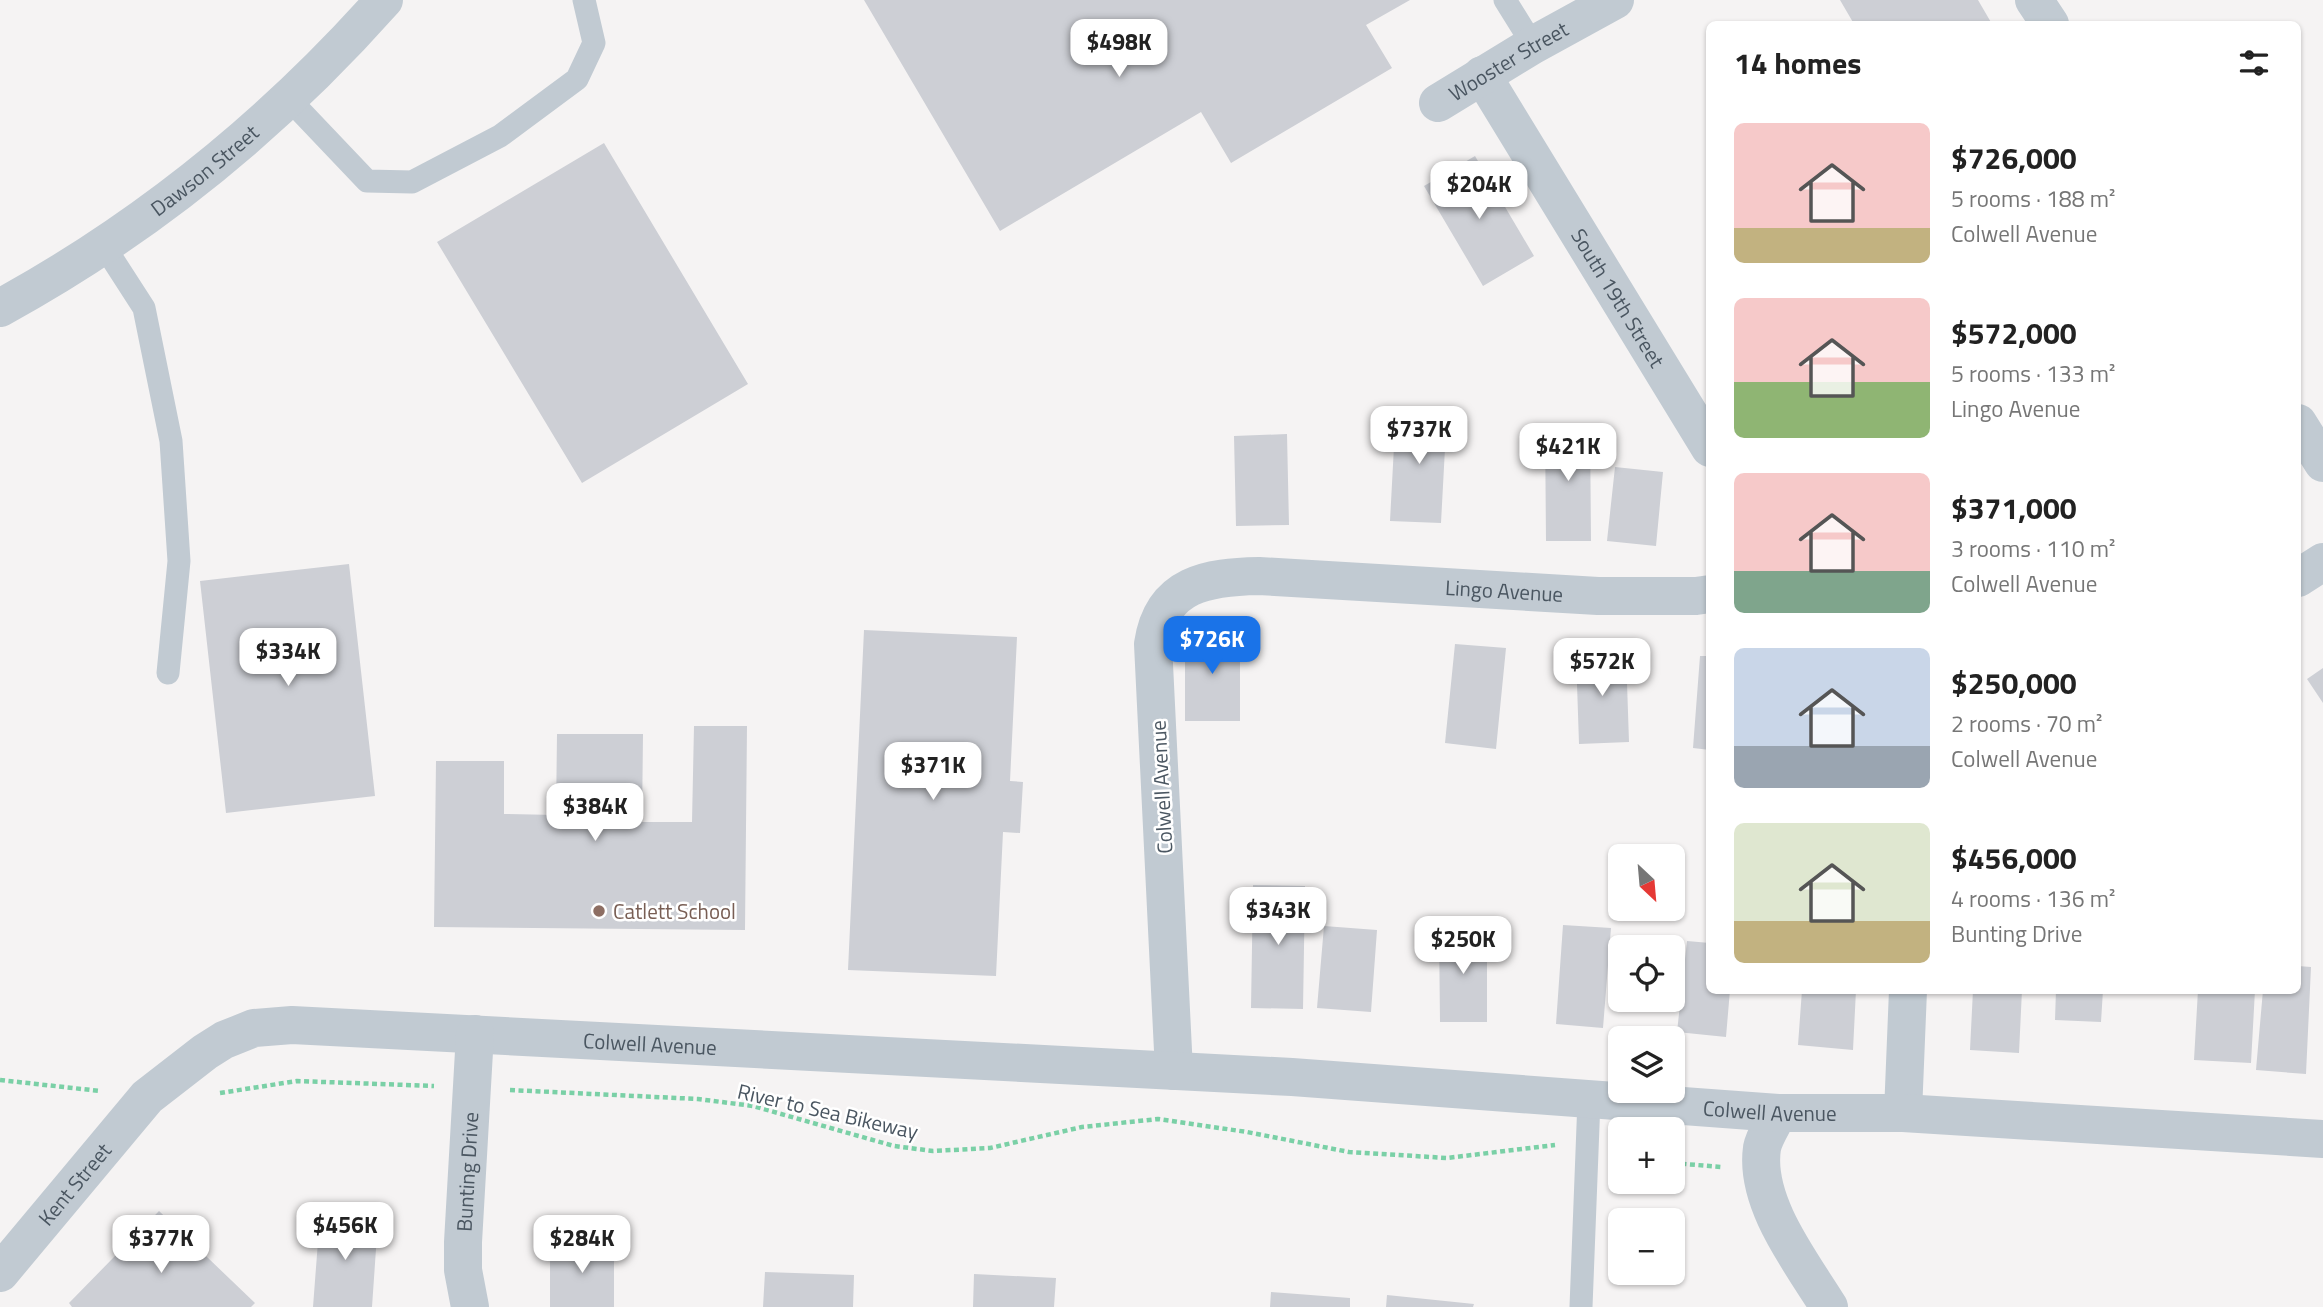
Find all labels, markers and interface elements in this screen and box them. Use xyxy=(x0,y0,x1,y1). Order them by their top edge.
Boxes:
street label: Wooster Street xyxy=(1442,12,1574,109)
pin: $498K xyxy=(1070,20,1168,79)
text: $498K xyxy=(1086,24,1152,59)
text: 14 homes xyxy=(1734,40,1861,86)
icon: filters xyxy=(2235,44,2273,82)
street label: Dawson Street xyxy=(144,116,266,224)
text: $726,000 xyxy=(1951,135,2077,181)
icon: home xyxy=(1790,151,1874,235)
pin: $204K xyxy=(1430,162,1528,221)
text: $204K xyxy=(1446,166,1512,201)
text: 5 rooms · 188 m² xyxy=(1951,181,2115,216)
text: Colwell Avenue xyxy=(1951,216,2097,251)
street label: South 19th Street xyxy=(1563,222,1673,374)
text: $572,000 xyxy=(1951,310,2077,356)
icon: home xyxy=(1790,326,1874,410)
text: 5 rooms · 133 m² xyxy=(1951,356,2115,391)
text: Lingo Avenue xyxy=(1951,391,2080,426)
pin: $737K xyxy=(1370,406,1468,466)
text: $737K xyxy=(1386,411,1452,446)
pin: $421K xyxy=(1519,424,1617,483)
text: $421K xyxy=(1535,428,1601,463)
text: $371,000 xyxy=(1951,485,2077,531)
icon: home xyxy=(1790,501,1874,585)
text: 3 rooms · 110 m² xyxy=(1951,531,2115,566)
text: Colwell Avenue xyxy=(1951,566,2097,601)
street label: Lingo Avenue xyxy=(1444,571,1564,610)
pin: $726K xyxy=(1163,616,1261,676)
text: $726K xyxy=(1179,621,1245,656)
pin: $334K xyxy=(239,628,337,688)
text: $334K xyxy=(255,633,321,668)
pin: $572K xyxy=(1553,638,1651,698)
text: $572K xyxy=(1569,643,1635,678)
text: $250,000 xyxy=(1951,660,2077,706)
icon: home xyxy=(1790,676,1874,760)
text: 2 rooms · 70 m² xyxy=(1951,706,2102,741)
street label: Colwell Avenue xyxy=(1142,719,1180,855)
text: Colwell Avenue xyxy=(1951,741,2097,776)
pin: $371K xyxy=(884,742,982,802)
text: $371K xyxy=(900,747,966,782)
pin: $384K xyxy=(546,784,644,843)
text: $384K xyxy=(562,788,628,823)
text: $456,000 xyxy=(1951,835,2077,881)
north arrow xyxy=(1608,844,1685,920)
map controls xyxy=(1608,844,1685,1285)
icon: home xyxy=(1790,851,1874,935)
text: 4 rooms · 136 m² xyxy=(1951,881,2115,916)
pin: $343K xyxy=(1229,888,1327,947)
text: $343K xyxy=(1245,892,1311,927)
place label: Catlett School xyxy=(613,895,736,927)
marker: Catlett School xyxy=(591,903,607,919)
pin: $250K xyxy=(1414,916,1512,976)
text: Bunting Drive xyxy=(1951,916,2082,951)
text: $250K xyxy=(1430,921,1496,956)
button: locate xyxy=(1608,935,1685,1012)
street label: Colwell Avenue xyxy=(582,1024,718,1063)
button: layers xyxy=(1608,1026,1685,1103)
street label: River to Sea Bikeway xyxy=(735,1075,921,1147)
street label: Colwell Avenue xyxy=(1702,1091,1837,1129)
street label: Bunting Drive xyxy=(448,1111,486,1233)
button: + xyxy=(1608,1117,1685,1194)
street label: Kent Street xyxy=(30,1135,119,1232)
pin: $456K xyxy=(296,1202,394,1262)
text: $456K xyxy=(312,1207,378,1242)
button: − xyxy=(1608,1208,1685,1285)
pin: $377K xyxy=(112,1216,210,1275)
pin: $284K xyxy=(533,1216,631,1275)
text: $377K xyxy=(128,1220,194,1255)
text: $284K xyxy=(549,1220,615,1255)

